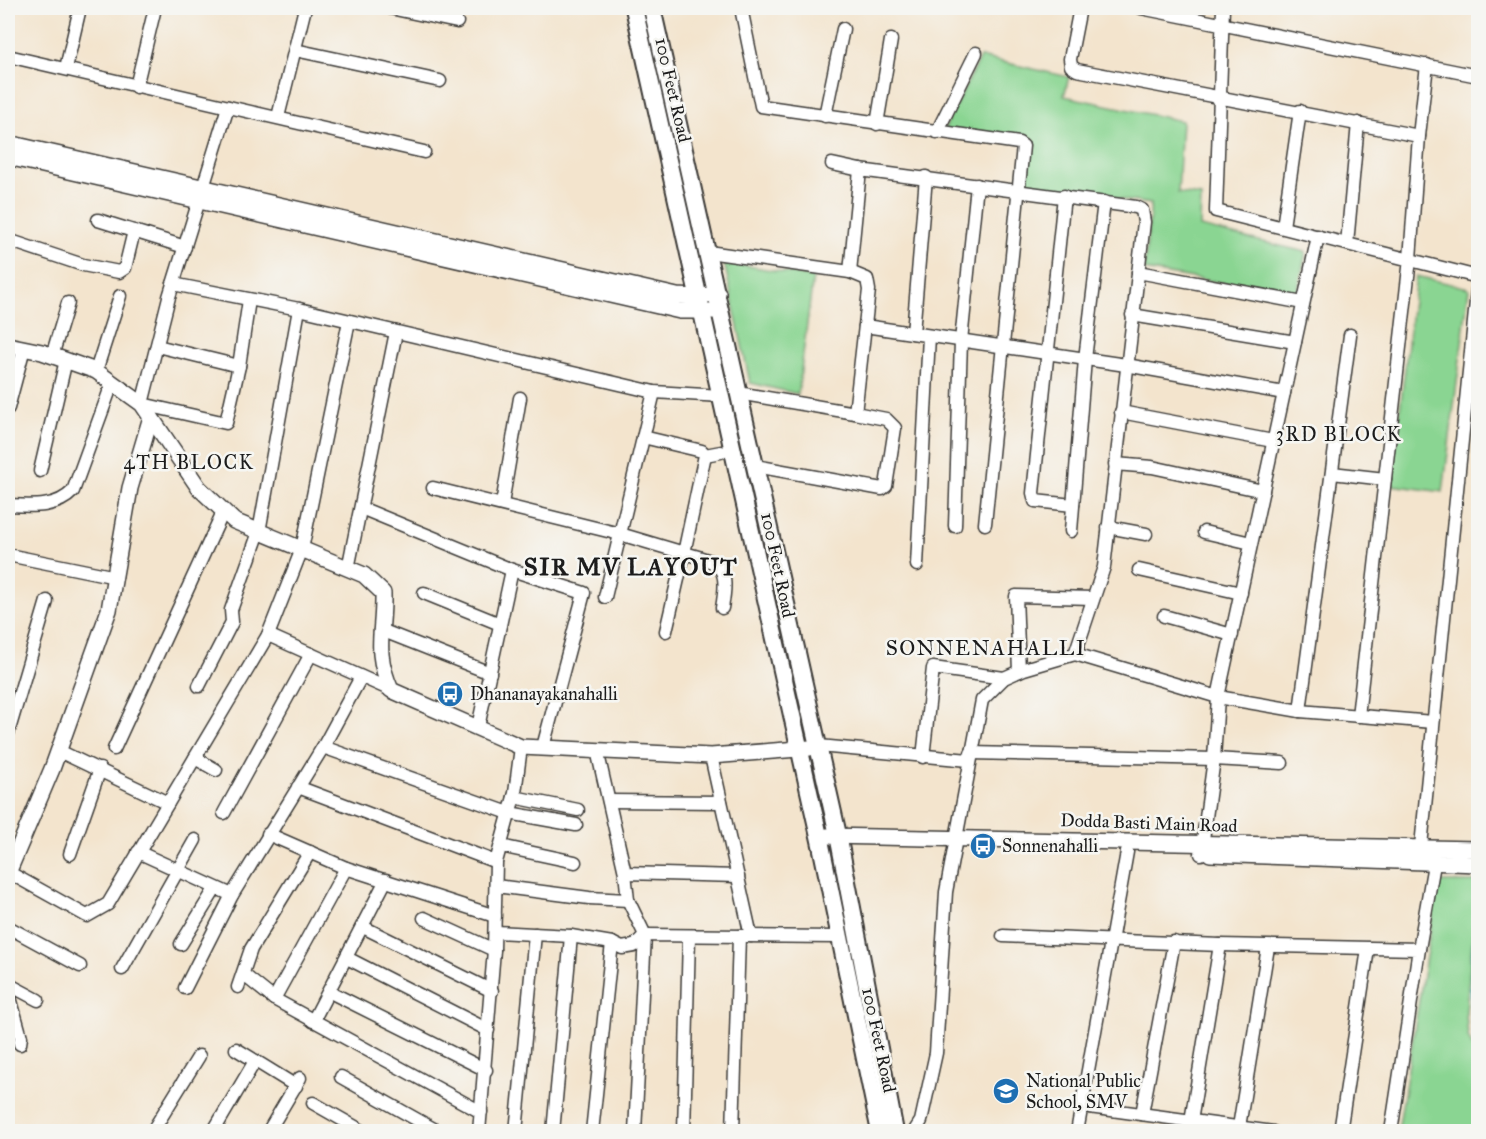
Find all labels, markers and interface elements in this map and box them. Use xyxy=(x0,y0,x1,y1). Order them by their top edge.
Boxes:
street label: 100 Feet Road xyxy=(650,35,696,145)
district label: 3RD BLOCK xyxy=(1276,422,1402,446)
district label: 4TH BLOCK xyxy=(124,450,254,474)
street label: 100 Feet Road xyxy=(756,510,800,620)
district label: SIR MV LAYOUT xyxy=(524,552,738,582)
district label: SONNENAHALLI xyxy=(886,635,1086,661)
bus stop icon: Dhananayakanahalli xyxy=(435,679,465,709)
place label: Dhananayakanahalli xyxy=(470,683,618,705)
street label: Dodda Basti Main Road xyxy=(1060,809,1238,837)
bus stop icon: Sonnenahalli xyxy=(968,831,998,861)
place label: Sonnenahalli xyxy=(1002,835,1098,857)
street label: 100 Feet Road xyxy=(857,985,901,1095)
place label: National Public School, SMV xyxy=(1026,1070,1141,1113)
school or university icon: National Public School, SMV xyxy=(991,1076,1021,1106)

